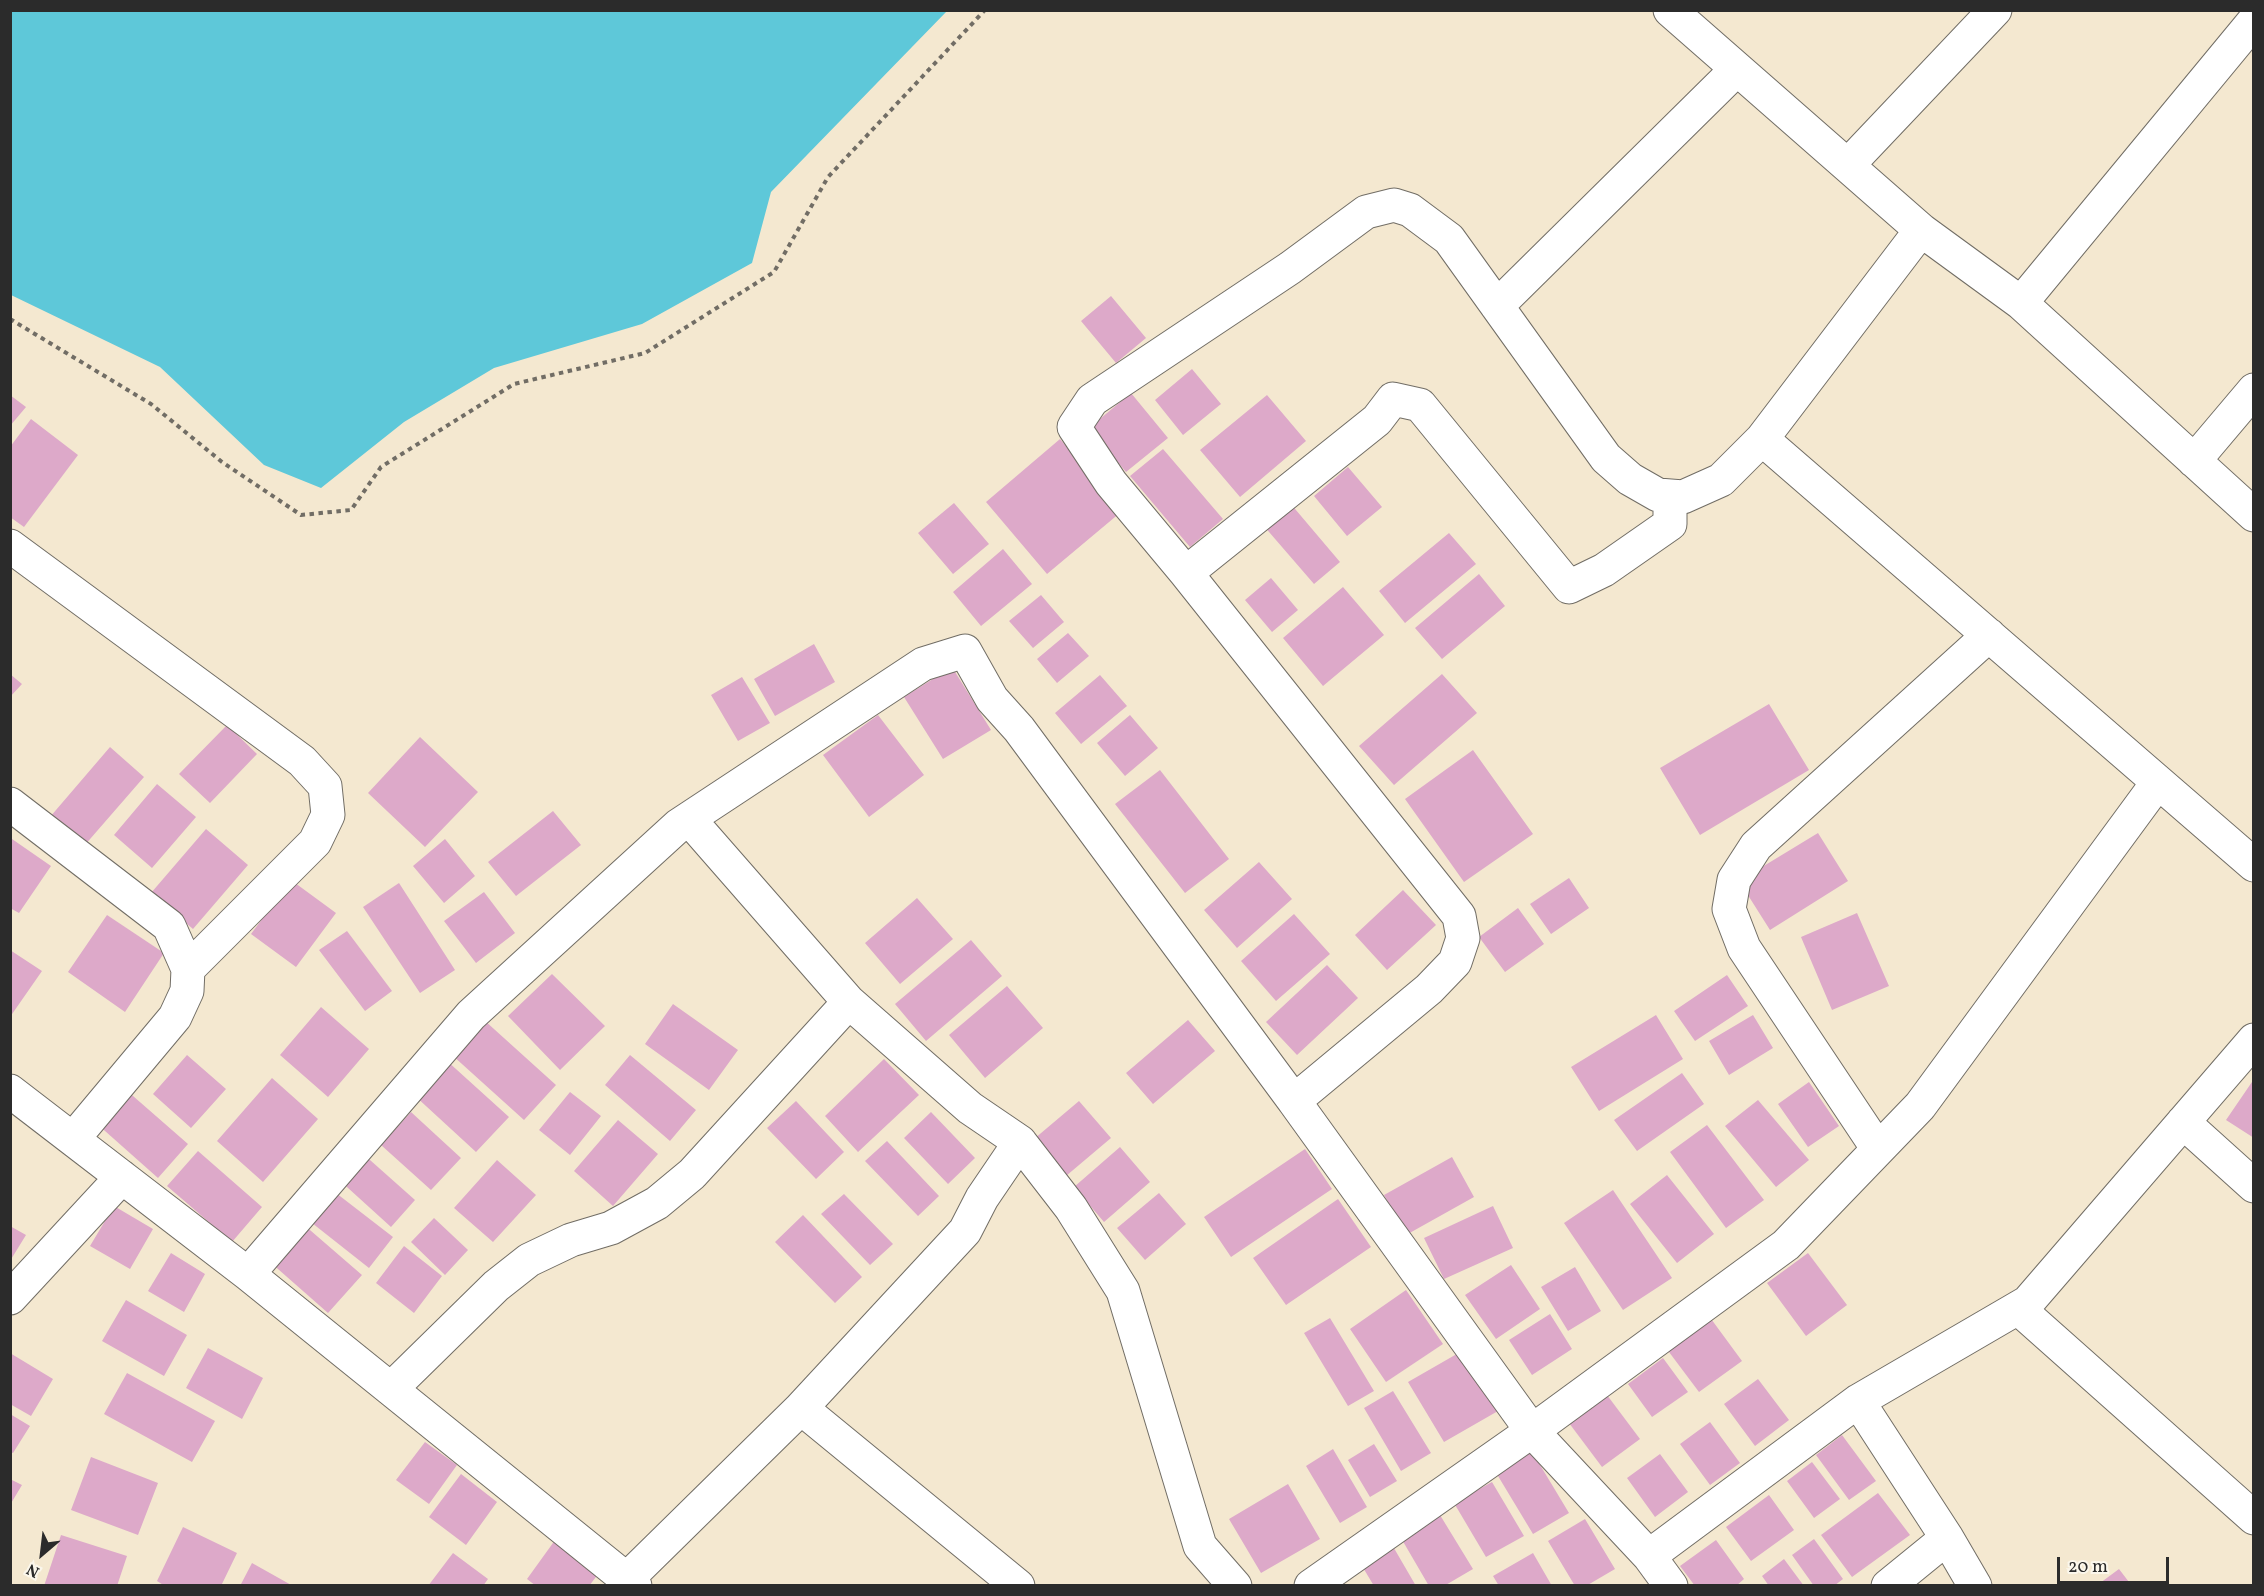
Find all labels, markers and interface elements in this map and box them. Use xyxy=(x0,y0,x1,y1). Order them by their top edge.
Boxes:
north arrow xyxy=(12,1524,72,1584)
scale bar xyxy=(2060,1545,2172,1583)
text: 20 m xyxy=(2068,1555,2108,1580)
text: N xyxy=(23,1557,44,1582)

